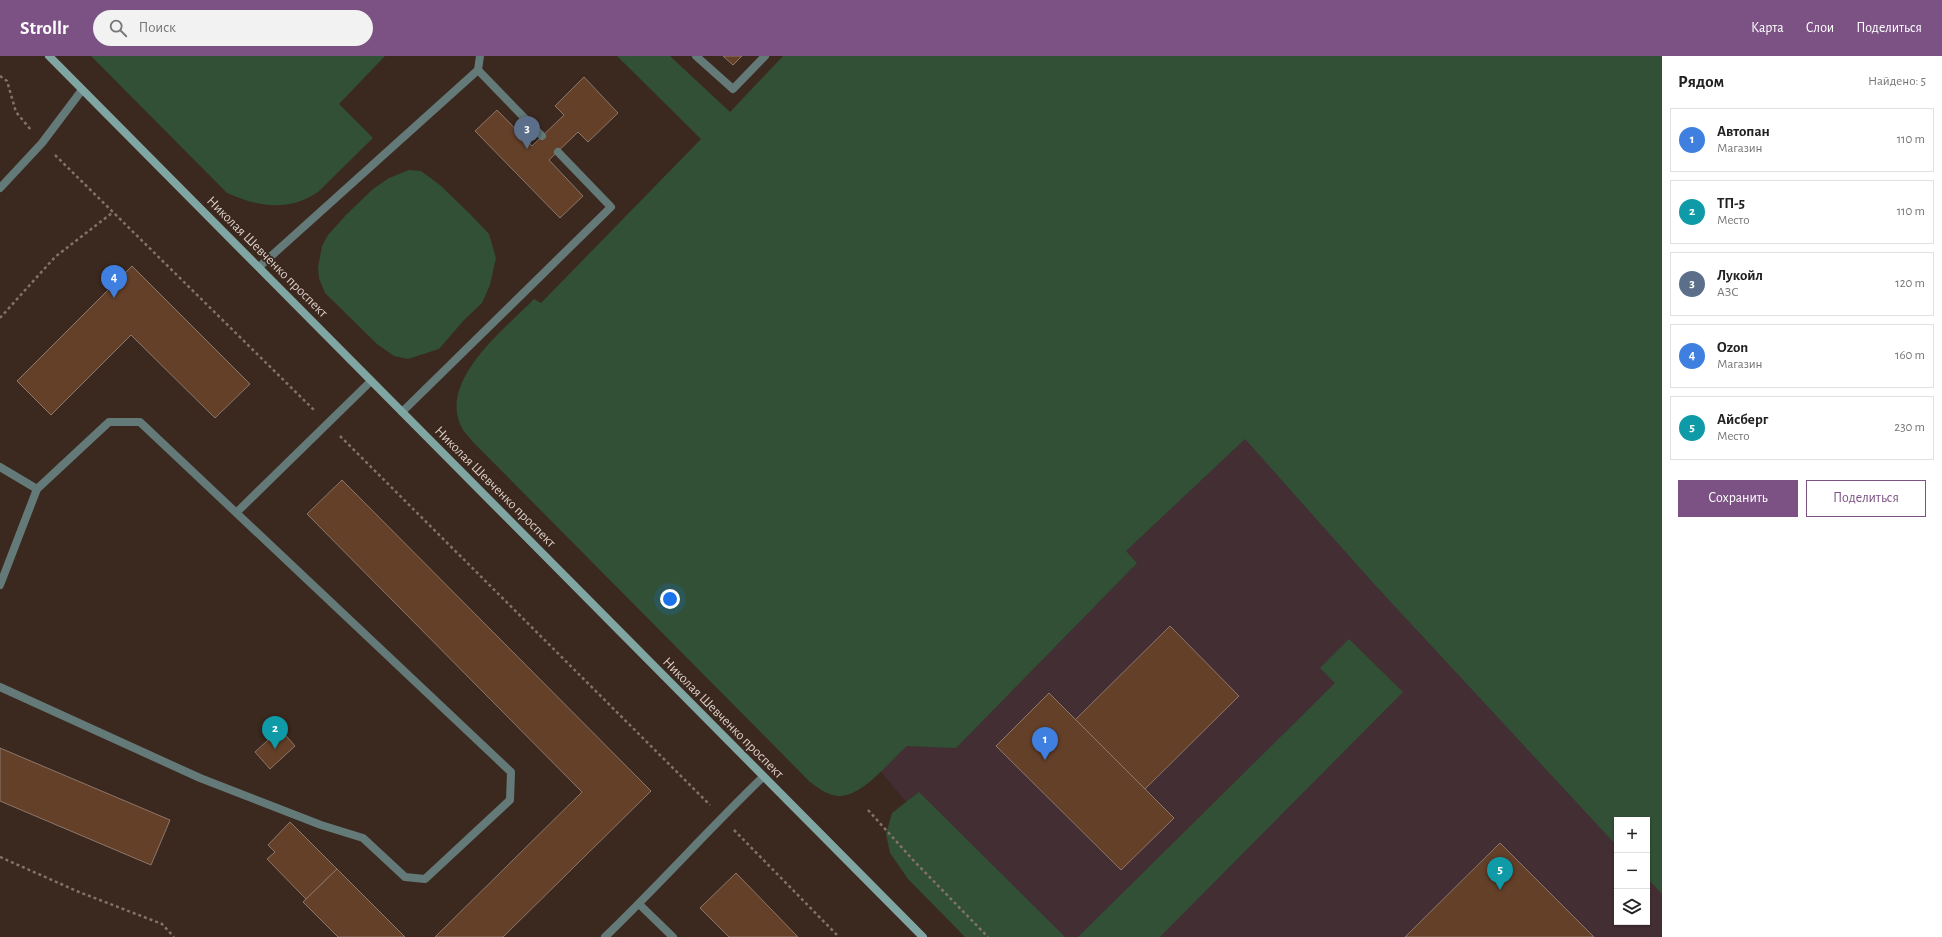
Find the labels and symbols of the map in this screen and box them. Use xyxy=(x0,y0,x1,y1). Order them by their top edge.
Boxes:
pin: 3 xyxy=(514,116,540,149)
street label: Николая Шевченко проспект xyxy=(204,194,331,321)
pin: 4 xyxy=(101,265,127,298)
street label: Николая Шевченко проспект xyxy=(432,424,559,551)
your location xyxy=(660,589,680,609)
street label: Николая Шевченко проспект xyxy=(660,655,787,782)
pin: 2 xyxy=(262,716,288,749)
pin: 1 xyxy=(1032,727,1058,760)
pin: 5 xyxy=(1487,857,1513,890)

